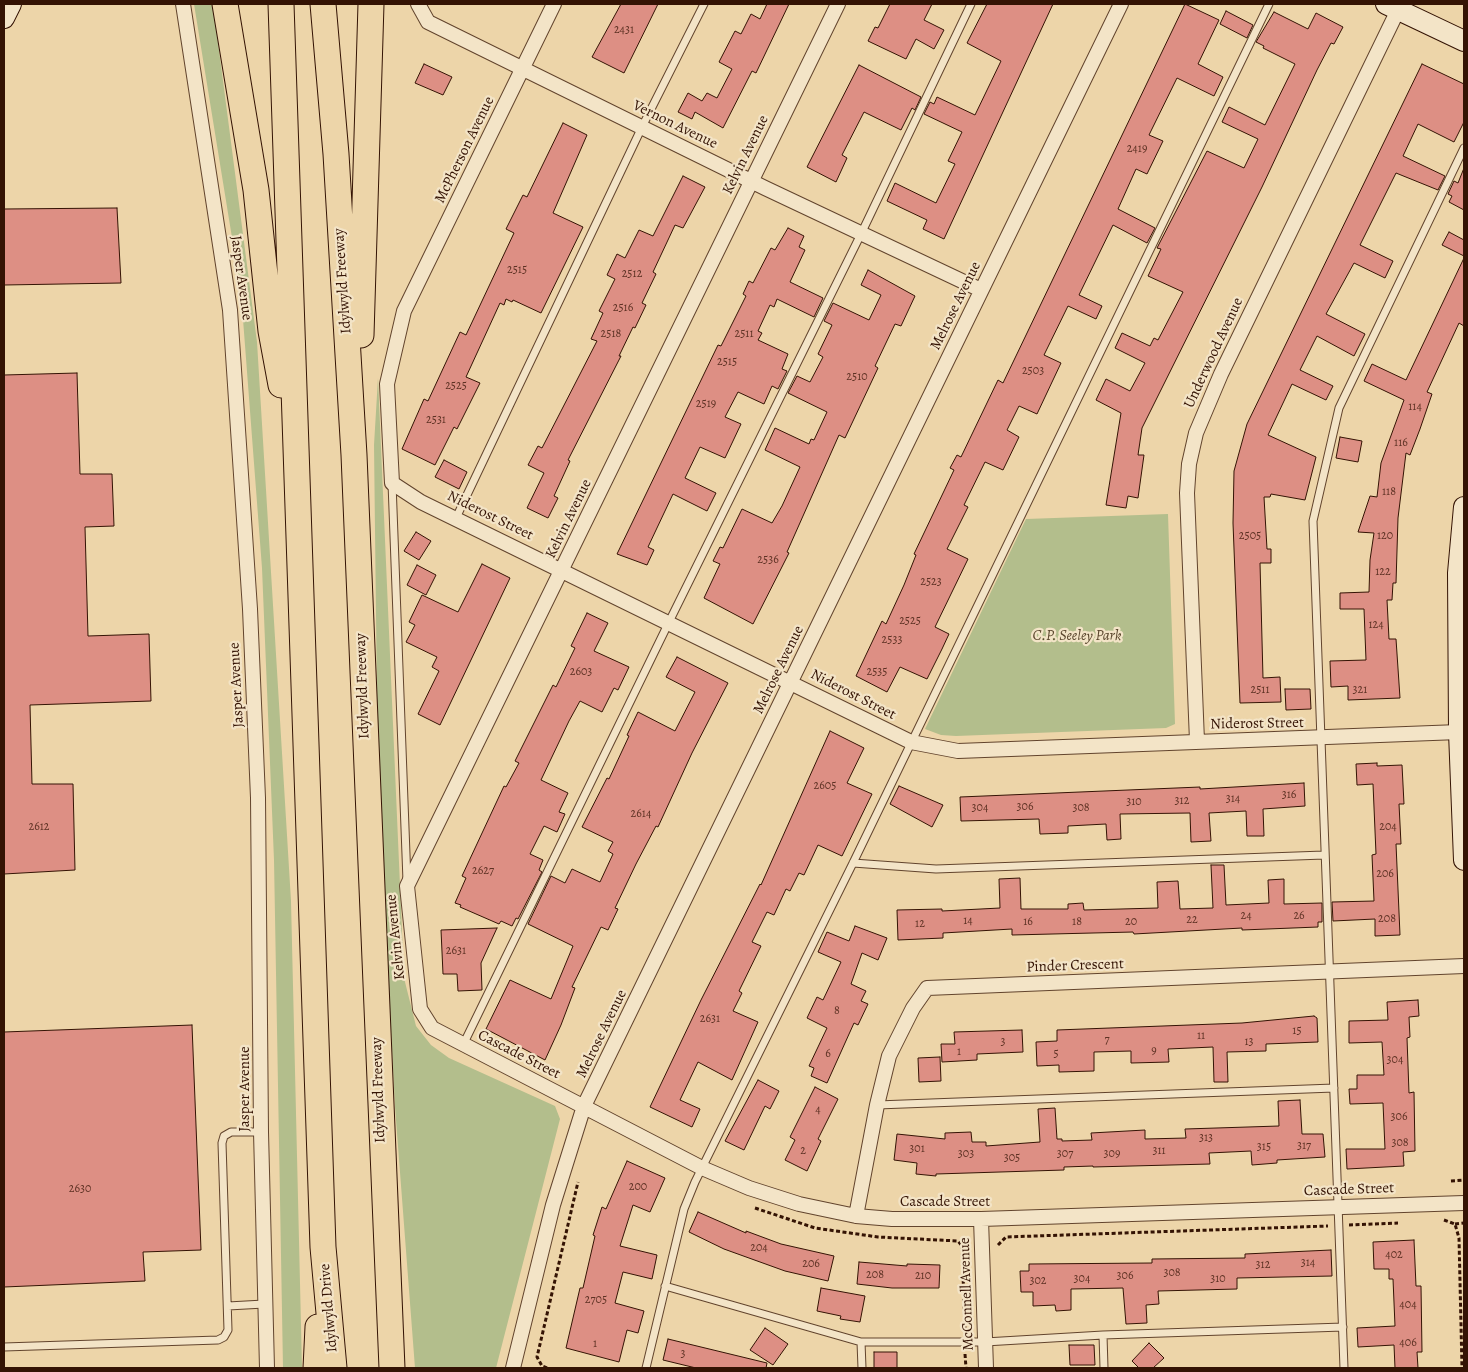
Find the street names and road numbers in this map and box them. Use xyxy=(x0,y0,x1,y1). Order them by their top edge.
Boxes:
street label: McPherson Avenue xyxy=(431,94,499,206)
street label: Vernon Avenue xyxy=(630,97,720,153)
street label: Kelvin Avenue xyxy=(719,112,773,198)
street label: Idylwyld Freeway xyxy=(330,228,356,334)
street label: Jasper Avenue xyxy=(226,234,256,322)
street label: Melrose Avenue xyxy=(927,259,985,353)
street label: Underwood Avenue xyxy=(1181,295,1247,411)
street label: Kelvin Avenue xyxy=(542,476,596,562)
street label: Niderost Street xyxy=(444,487,536,545)
street label: Melrose Avenue xyxy=(750,623,808,717)
street label: Idylwyld Freeway xyxy=(352,633,374,739)
street label: Jasper Avenue xyxy=(226,642,248,728)
street label: Niderost Street xyxy=(807,666,899,724)
street label: Niderost Street xyxy=(1210,714,1304,734)
street label: Kelvin Avenue xyxy=(383,893,409,981)
street label: Pinder Crescent xyxy=(1026,955,1124,977)
street label: Melrose Avenue xyxy=(573,987,631,1081)
street label: Cascade Street xyxy=(475,1026,563,1084)
street label: Idylwyld Freeway xyxy=(368,1037,390,1143)
street label: Jasper Avenue xyxy=(236,1046,254,1132)
street label: Cascade Street xyxy=(1304,1179,1394,1201)
street label: Cascade Street xyxy=(900,1193,990,1211)
street label: McConnell Avenue xyxy=(956,1237,978,1351)
street label: Idylwyld Drive xyxy=(316,1263,342,1353)

